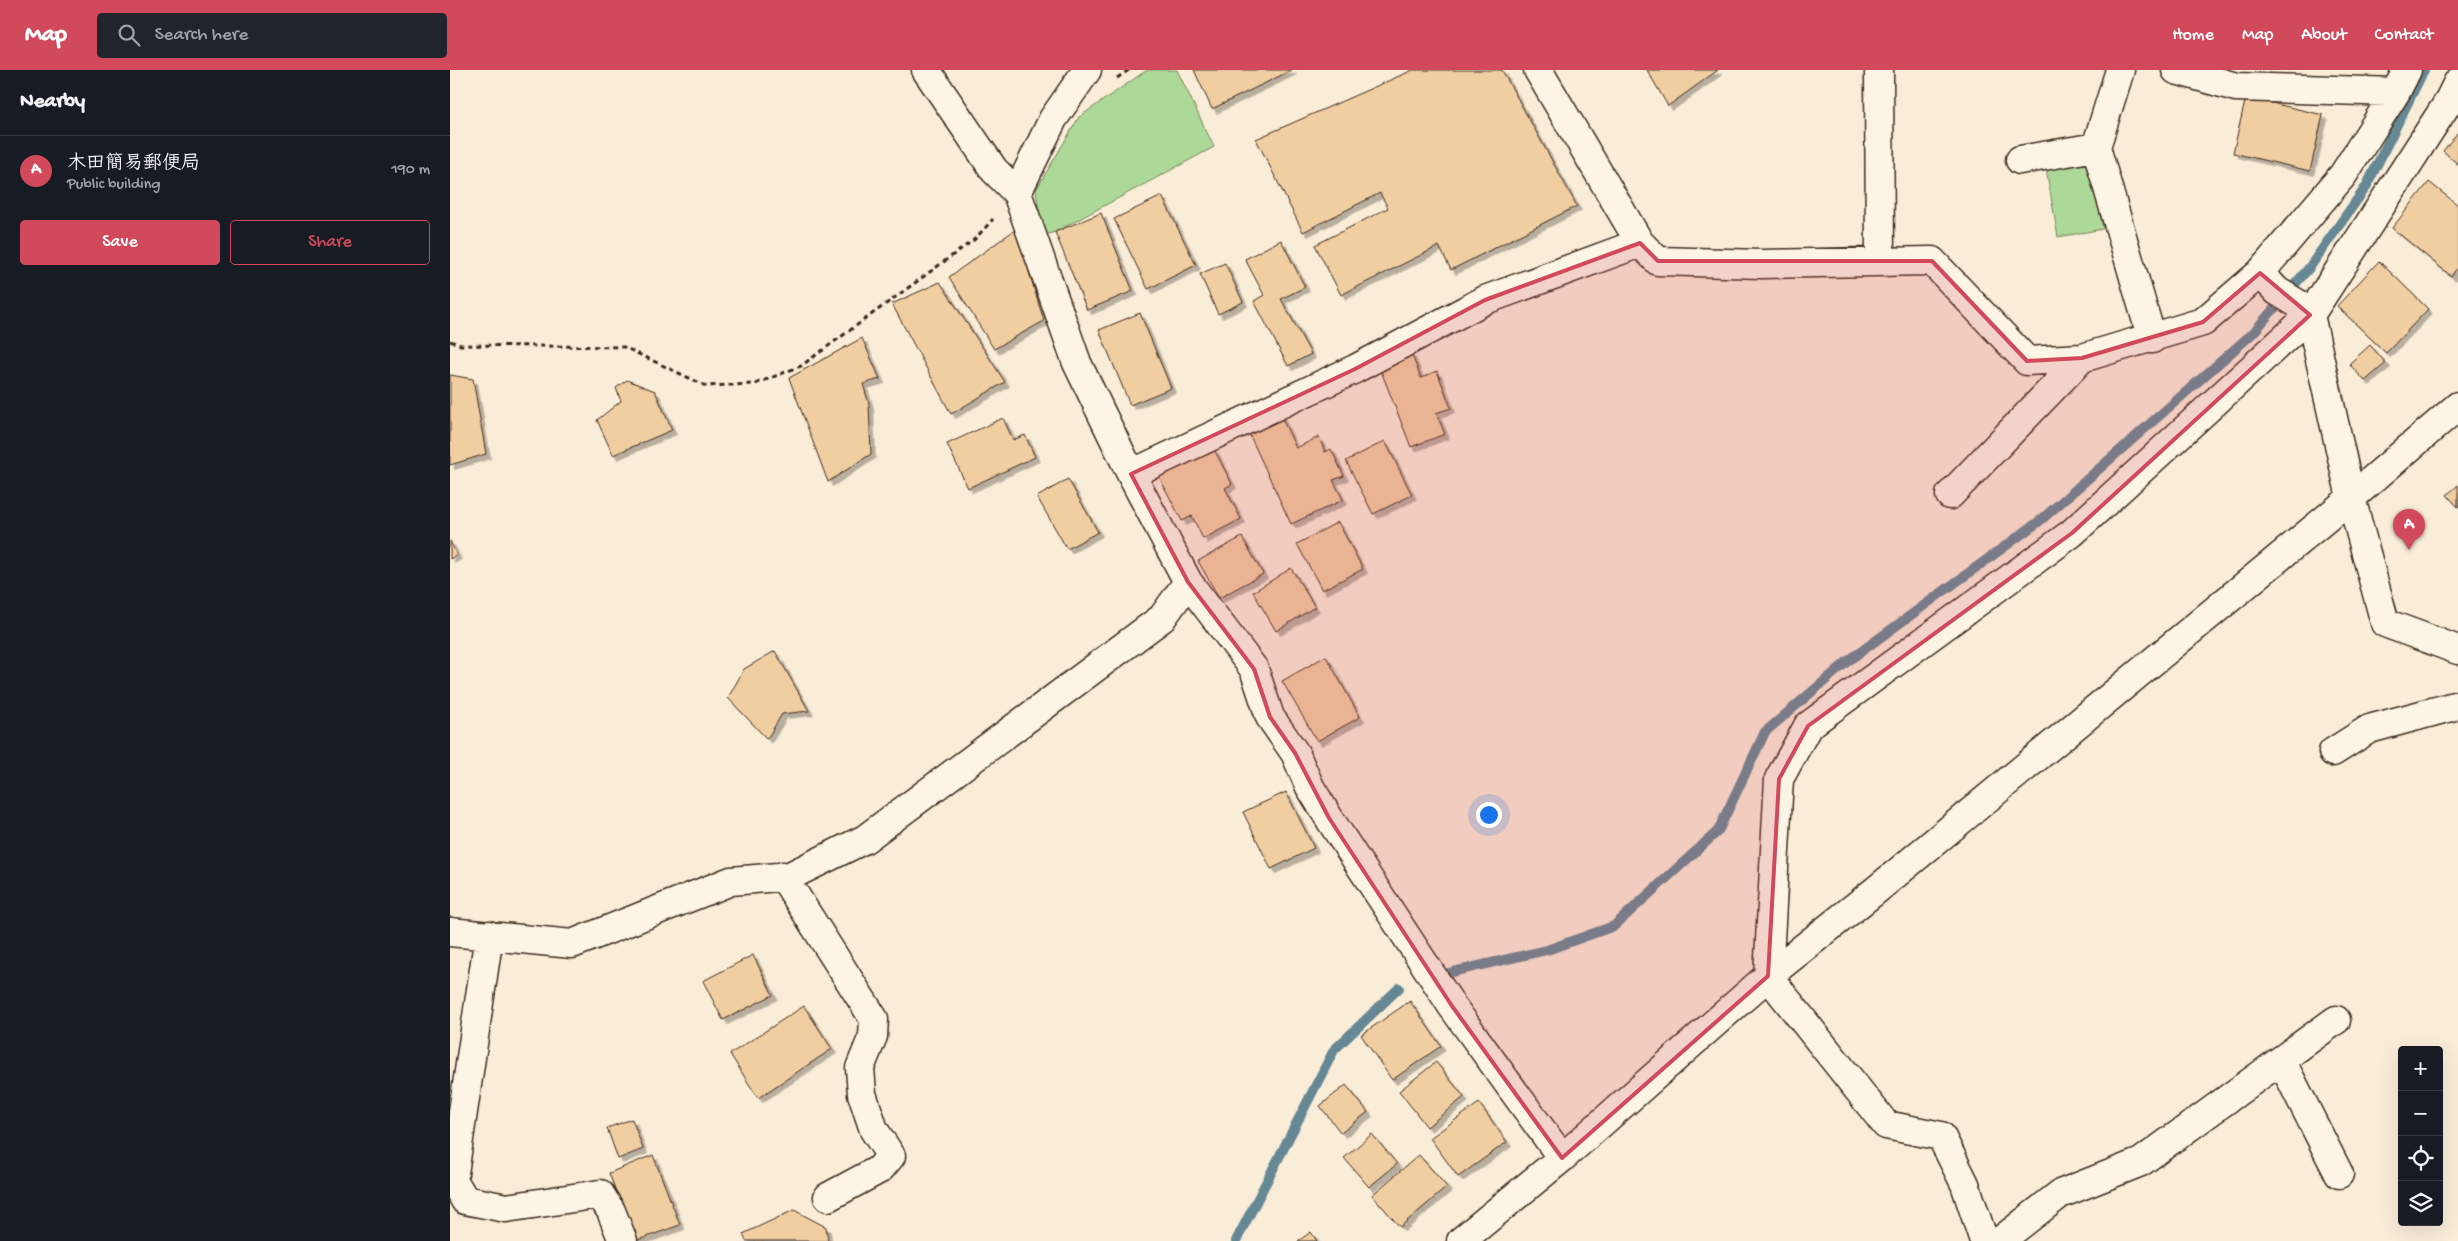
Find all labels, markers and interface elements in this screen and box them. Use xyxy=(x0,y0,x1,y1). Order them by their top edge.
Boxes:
search box xyxy=(97,13,447,58)
text: Map xyxy=(25,21,67,50)
icon: search xyxy=(115,21,143,49)
text: Search here xyxy=(155,24,248,47)
text: Home xyxy=(2172,25,2214,46)
text: Map xyxy=(2242,25,2273,46)
text: About xyxy=(2301,25,2347,46)
text: Contact xyxy=(2375,25,2433,46)
text: Nearby xyxy=(20,90,85,115)
text: 木田簡易郵便局 xyxy=(67,153,200,176)
text: A xyxy=(31,161,41,180)
text: 190 m xyxy=(391,161,430,180)
text: Public building xyxy=(67,176,161,195)
button: Save xyxy=(20,220,220,265)
button: Share xyxy=(230,220,430,265)
pin: A xyxy=(2393,509,2425,550)
your location xyxy=(1476,802,1502,828)
map controls xyxy=(2398,1046,2443,1226)
button: + xyxy=(2398,1046,2443,1091)
button: − xyxy=(2398,1091,2443,1136)
button: locate xyxy=(2398,1136,2443,1181)
button: layers xyxy=(2398,1181,2443,1226)

